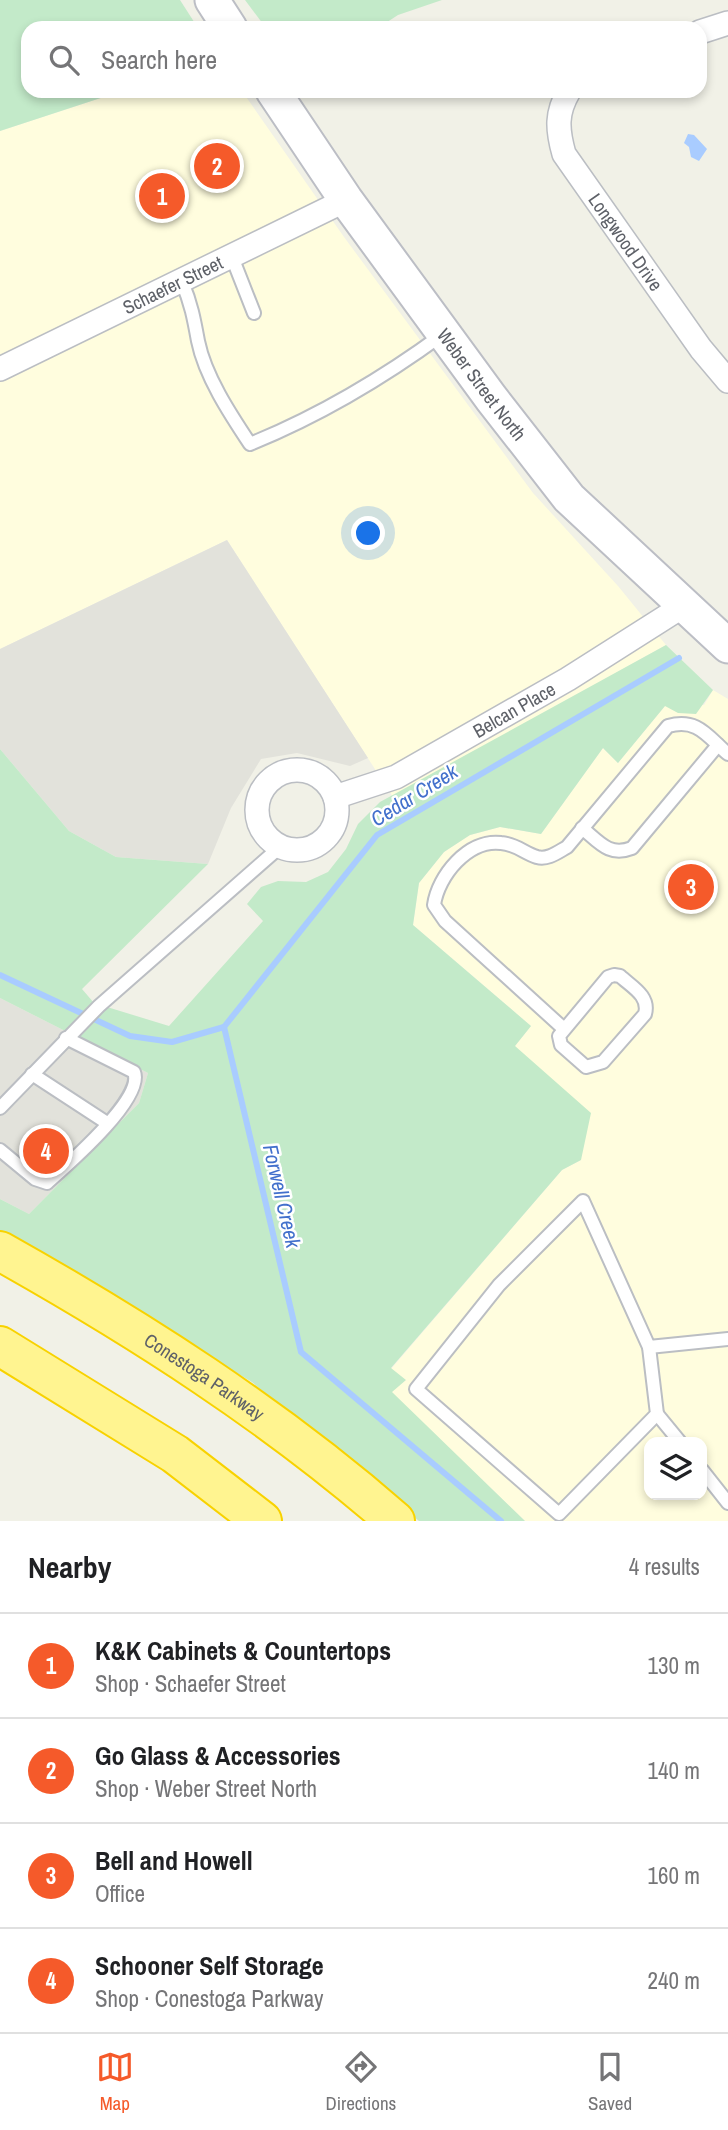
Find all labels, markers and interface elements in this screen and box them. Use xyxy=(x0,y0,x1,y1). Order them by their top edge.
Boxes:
search box xyxy=(21,21,707,98)
icon: search xyxy=(45,41,83,79)
text: Search here xyxy=(101,42,217,77)
pin: 2 xyxy=(194,140,240,192)
pin: 1 xyxy=(139,170,185,222)
street label: Longwood Drive xyxy=(583,188,669,296)
street label: Schaefer Street xyxy=(118,249,228,320)
street label: Weber Street North xyxy=(431,323,532,446)
your location xyxy=(351,516,385,550)
street label: Belcan Place xyxy=(468,676,560,744)
water label: Cedar Creek xyxy=(365,756,464,833)
pin: 3 xyxy=(668,861,714,913)
pin: 4 xyxy=(23,1125,69,1177)
water label: Forwell Creek xyxy=(256,1141,308,1252)
street label: Conestoga Parkway xyxy=(139,1327,270,1427)
map controls xyxy=(644,1437,707,1500)
button: layers xyxy=(644,1437,707,1500)
text: Nearby xyxy=(28,1547,111,1587)
text: 4 results xyxy=(629,1551,700,1582)
text: K&K Cabinets & Countertops xyxy=(95,1633,391,1668)
text: 1 xyxy=(46,1650,56,1681)
text: 130 m xyxy=(648,1650,700,1681)
text: Shop · Schaefer Street xyxy=(95,1668,286,1699)
text: Go Glass & Accessories xyxy=(95,1738,341,1773)
text: 2 xyxy=(46,1755,56,1786)
text: 140 m xyxy=(648,1755,700,1786)
text: Shop · Weber Street North xyxy=(95,1773,317,1804)
text: Bell and Howell xyxy=(95,1843,253,1878)
text: 3 xyxy=(46,1860,56,1891)
text: 160 m xyxy=(648,1860,700,1891)
text: Office xyxy=(95,1878,145,1909)
text: Schooner Self Storage xyxy=(95,1948,324,1983)
text: 4 xyxy=(46,1965,56,1996)
text: 240 m xyxy=(648,1965,700,1996)
text: Shop · Conestoga Parkway xyxy=(95,1983,324,2014)
tab: Map xyxy=(96,2048,134,2116)
tab: Directions xyxy=(325,2048,396,2116)
tab: Saved xyxy=(588,2048,632,2116)

